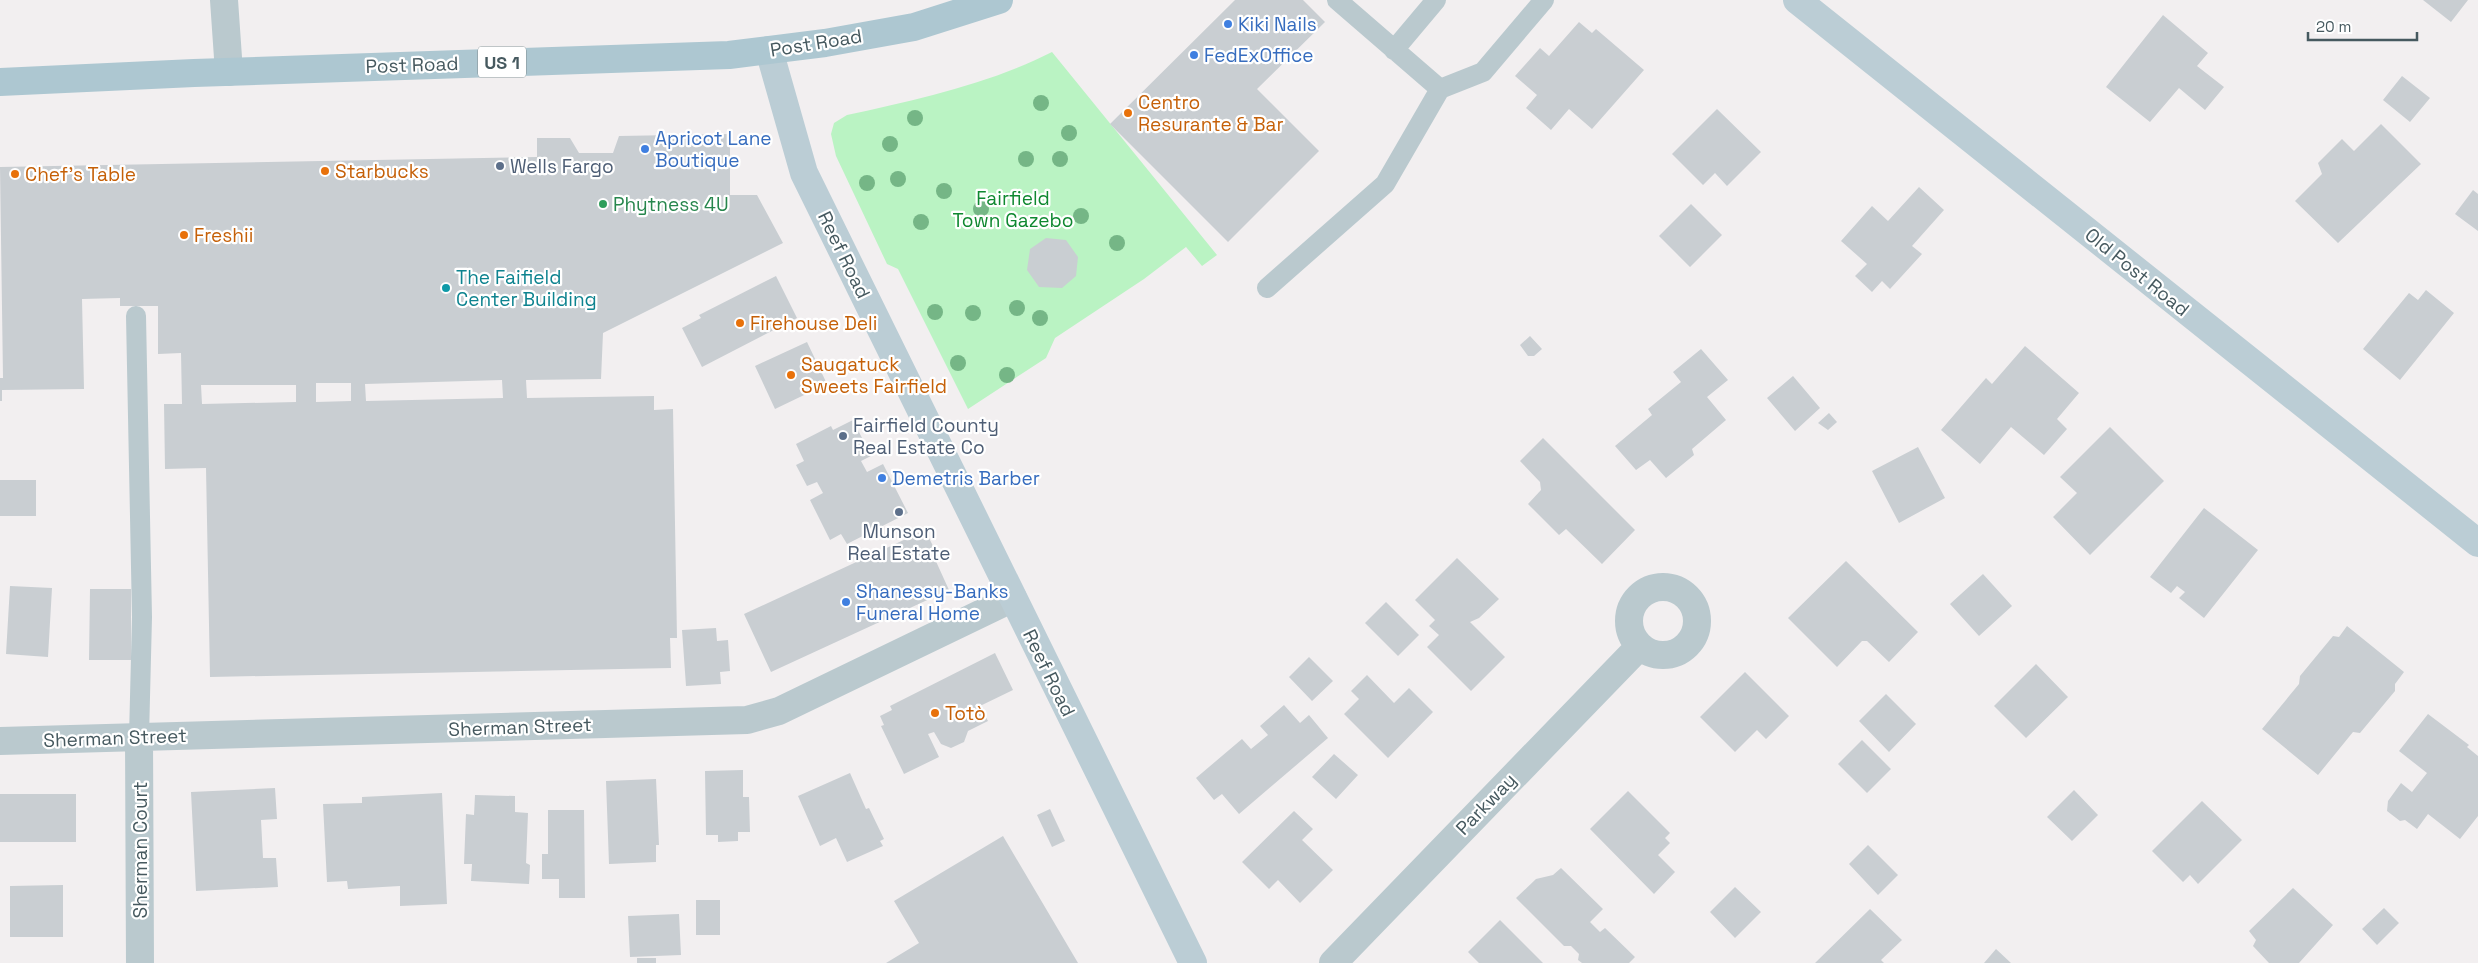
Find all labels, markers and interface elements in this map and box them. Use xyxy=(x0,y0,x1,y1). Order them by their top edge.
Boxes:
scale bar xyxy=(2308,10,2417,42)
place label: Kiki Nails xyxy=(1238,12,1317,37)
text: 20 m xyxy=(2316,17,2351,36)
marker: Kiki Nails xyxy=(1222,18,1234,30)
street label: Post Road xyxy=(768,23,864,63)
place label: FedExOffice xyxy=(1204,43,1314,68)
road number: US 1 xyxy=(478,46,526,78)
marker: FedExOffice xyxy=(1188,49,1200,61)
street label: Post Road xyxy=(365,51,459,79)
place label: Centro Resurante & Bar xyxy=(1138,90,1284,137)
marker: Centro Resurante & Bar xyxy=(1122,107,1134,119)
place label: Apricot Lane Boutique xyxy=(655,126,772,173)
marker: Apricot Lane Boutique xyxy=(639,143,651,155)
place label: Wells Fargo xyxy=(510,154,614,179)
place label: Starbucks xyxy=(335,159,429,184)
marker: Wells Fargo xyxy=(494,160,506,172)
place label: Chef's Table xyxy=(25,162,136,187)
marker: Starbucks xyxy=(319,165,331,177)
marker: Chef's Table xyxy=(9,168,21,180)
park label: Fairfield Town Gazebo xyxy=(953,186,1073,233)
place label: Phytness 4U xyxy=(613,192,729,217)
marker: Phytness 4U xyxy=(597,198,609,210)
street label: Reef Road xyxy=(812,207,876,303)
street label: Old Post Road xyxy=(2080,222,2194,322)
place label: Freshii xyxy=(194,223,253,248)
marker: Freshii xyxy=(178,229,190,241)
place label: The Faifield Center Building xyxy=(456,265,597,312)
marker: The Faifield Center Building xyxy=(440,282,452,294)
place label: Firehouse Deli xyxy=(750,311,877,336)
marker: Firehouse Deli xyxy=(734,317,746,329)
place label: Saugatuck Sweets Fairfield xyxy=(801,352,947,399)
marker: Saugatuck Sweets Fairfield xyxy=(785,369,797,381)
place label: Fairfield County Real Estate Co xyxy=(853,413,999,460)
marker: Fairfield County Real Estate Co xyxy=(837,430,849,442)
place label: Demetris Barber xyxy=(892,466,1040,491)
marker: Demetris Barber xyxy=(876,472,888,484)
marker: Munson Real Estate xyxy=(893,506,905,518)
place label: Munson Real Estate xyxy=(848,519,950,566)
place label: Shanessy-Banks Funeral Home xyxy=(856,579,1009,626)
marker: Shanessy-Banks Funeral Home xyxy=(840,596,852,608)
street label: Reef Road xyxy=(1017,625,1081,721)
place label: Totò xyxy=(945,701,986,726)
marker: Totò xyxy=(929,707,941,719)
street label: Sherman Street xyxy=(448,712,592,742)
street label: Sherman Street xyxy=(43,723,187,753)
street label: Parkway xyxy=(1450,768,1522,840)
street label: Sherman Court xyxy=(128,782,153,918)

